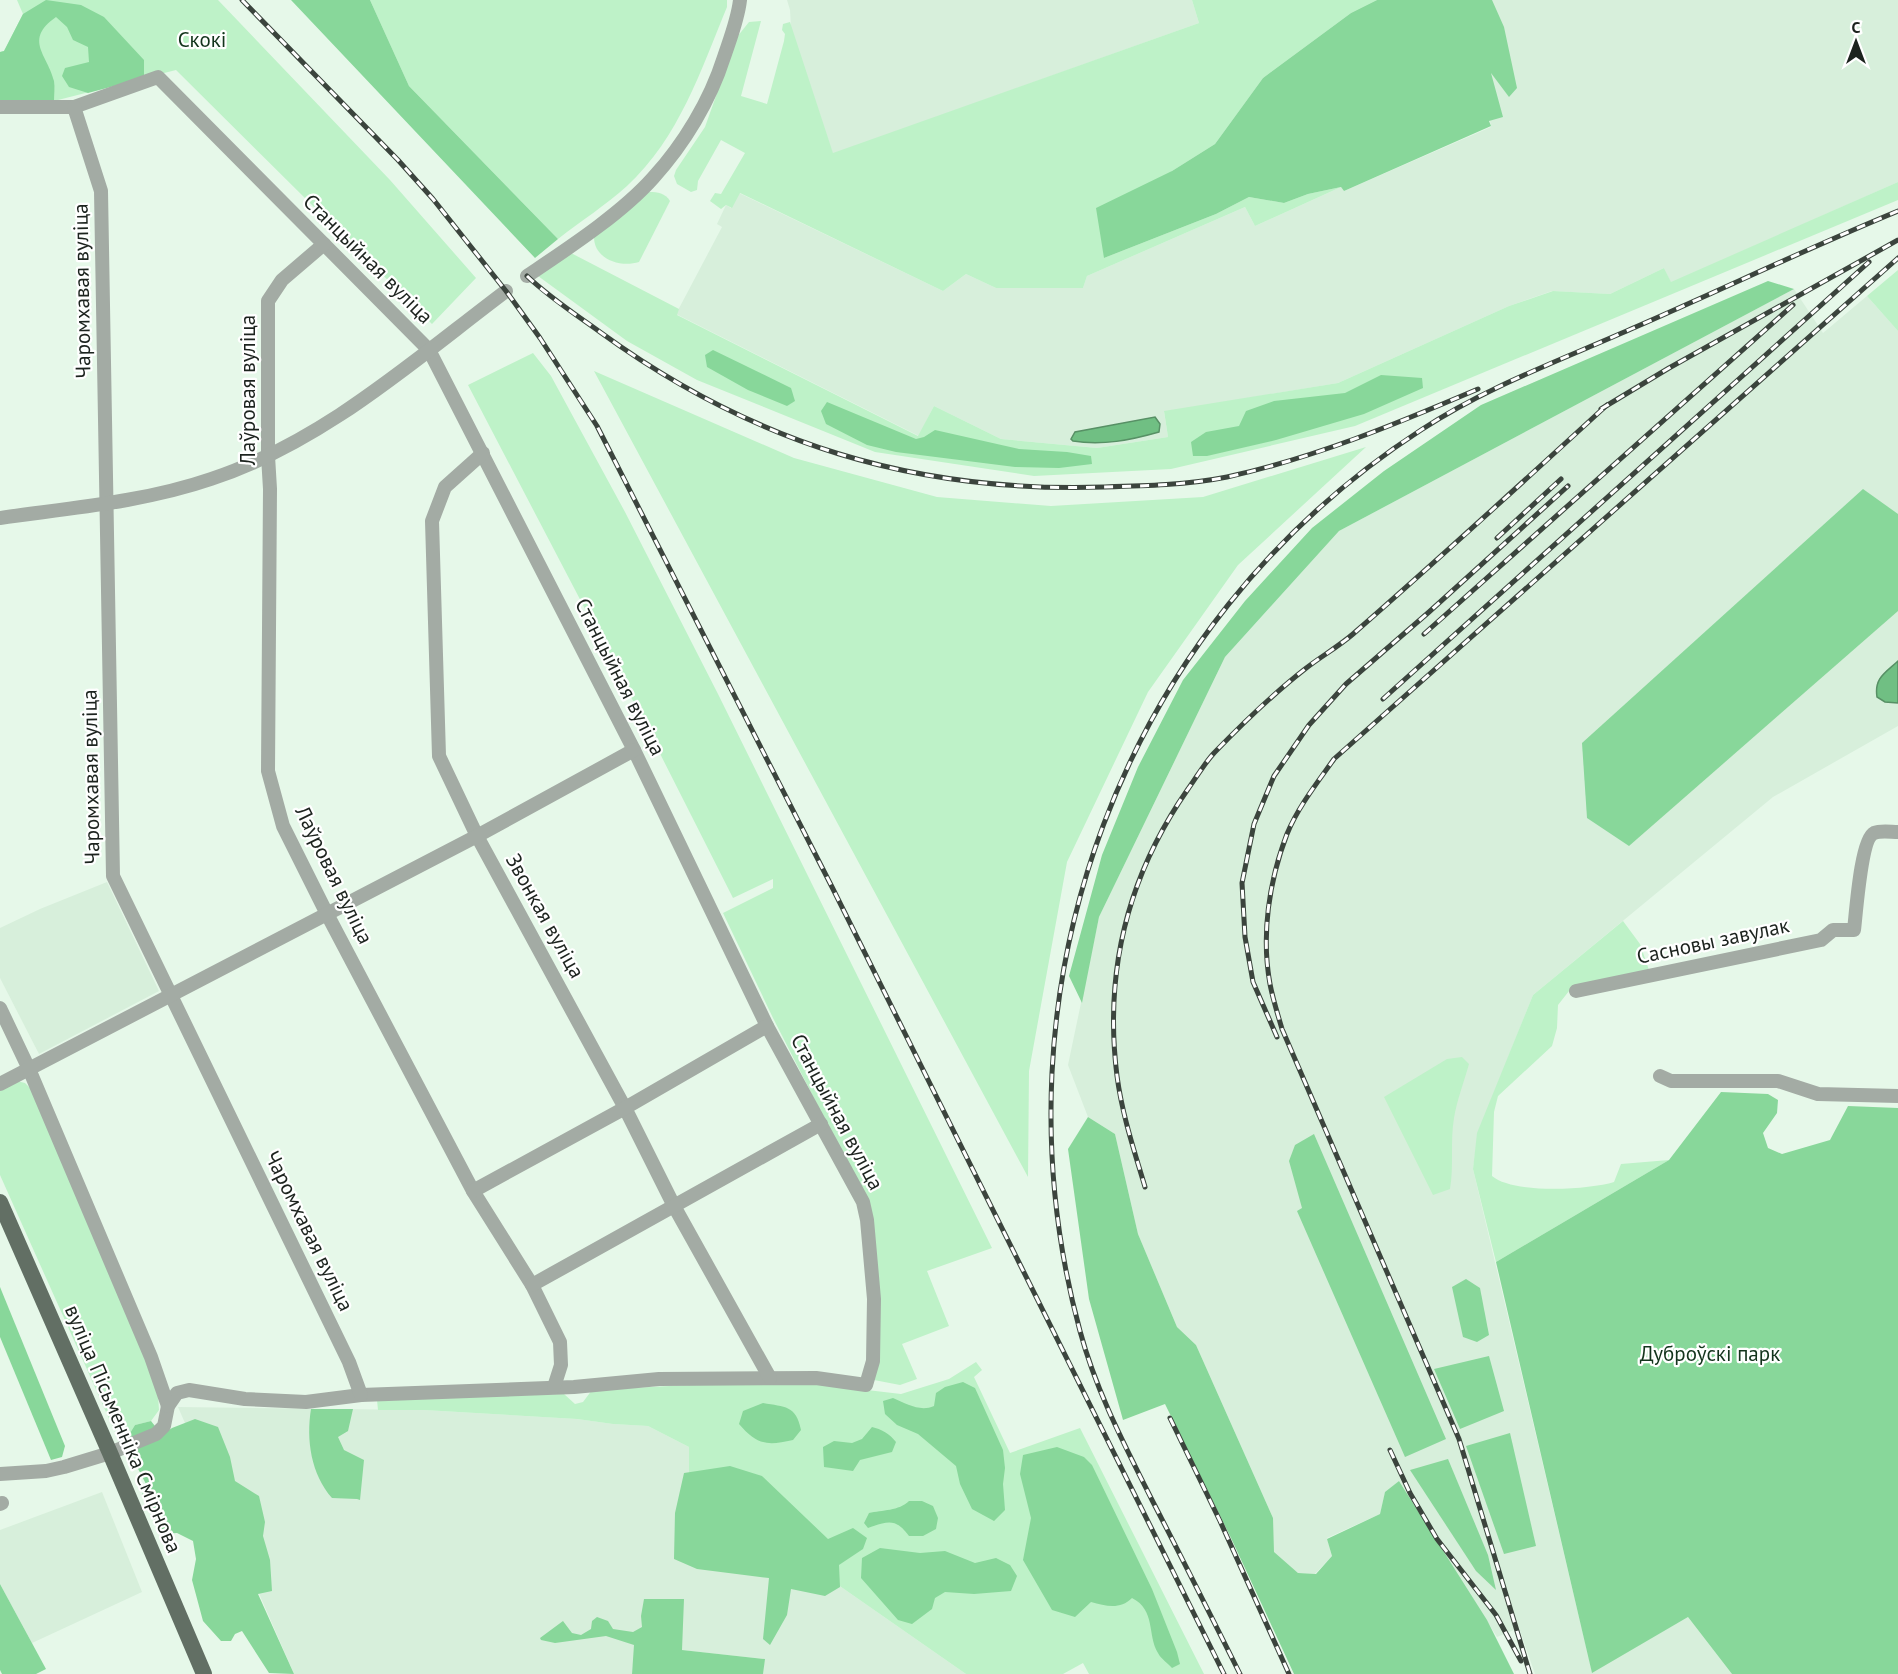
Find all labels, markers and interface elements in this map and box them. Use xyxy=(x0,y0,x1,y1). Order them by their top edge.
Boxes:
north arrow xyxy=(1826,12,1886,72)
text: С xyxy=(1852,17,1861,37)
park label: Скокі xyxy=(178,26,226,53)
street label: Станцыйная вуліца xyxy=(298,188,439,329)
street label: Чаромхавая вуліца xyxy=(66,203,97,379)
street label: Лаўровая вуліца xyxy=(234,315,261,466)
street label: Станцыйная вуліца xyxy=(569,594,672,760)
street label: Чаромхавая вуліца xyxy=(75,689,106,865)
street label: Лаўровая вуліца xyxy=(289,800,380,948)
street label: Звонкая вуліца xyxy=(500,849,591,983)
street label: Сасновы завулак xyxy=(1634,911,1792,970)
street label: Станцыйная вуліца xyxy=(785,1029,890,1195)
street label: Чаромхавая вуліца xyxy=(259,1146,360,1315)
street label: вуліца Пісьменніка Смірнова xyxy=(59,1301,188,1557)
park label: Дуброўскі парк xyxy=(1640,1340,1780,1367)

